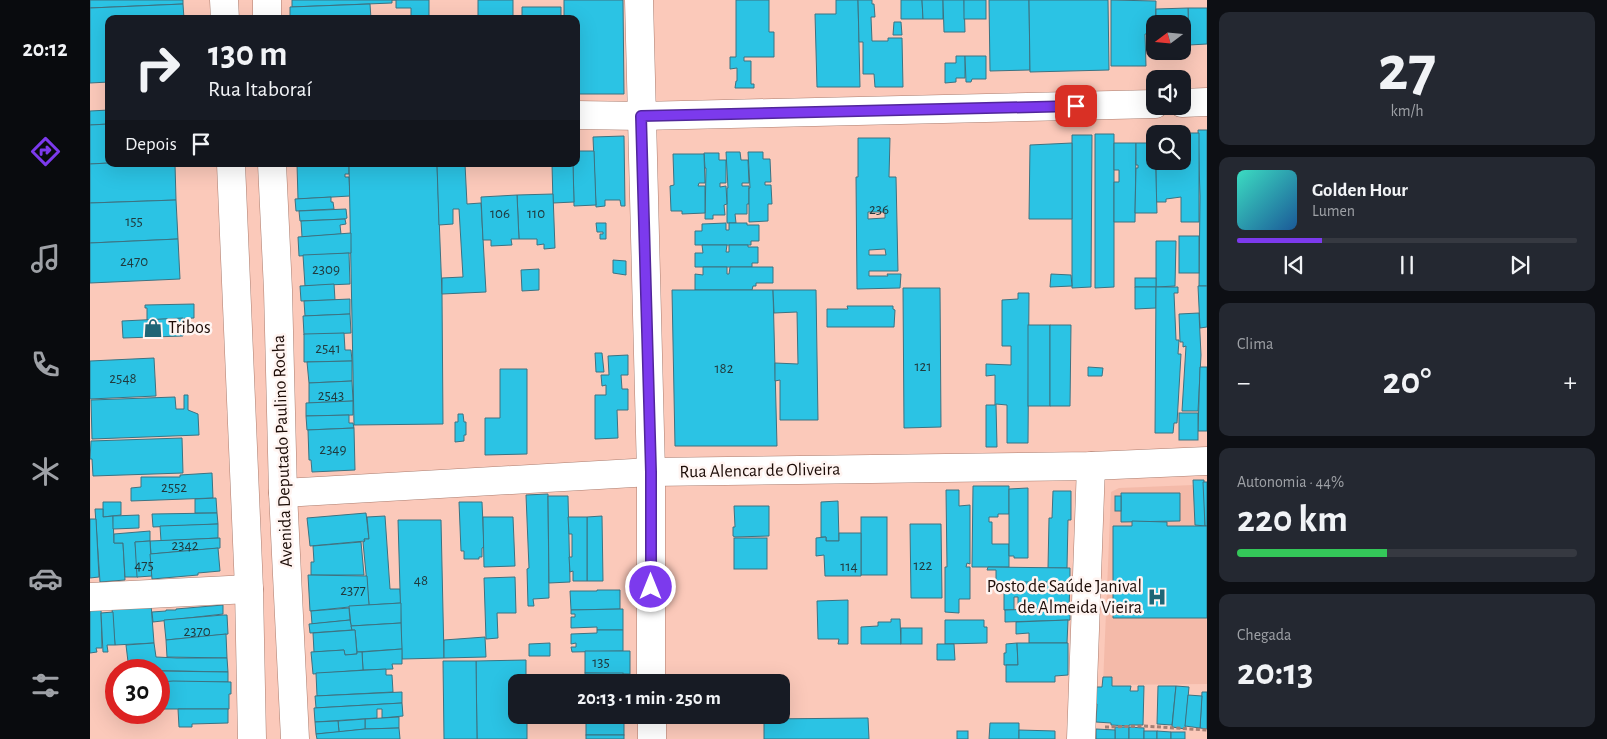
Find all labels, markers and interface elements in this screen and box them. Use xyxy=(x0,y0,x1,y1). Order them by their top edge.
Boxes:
north arrow xyxy=(1146,15,1191,60)
map controls xyxy=(1146,15,1191,170)
icon: right xyxy=(125,35,190,100)
text: 130 m xyxy=(208,37,287,72)
text: 27 xyxy=(1378,37,1436,102)
text: 20:12 xyxy=(22,38,68,60)
button: sound xyxy=(1146,70,1191,115)
text: Rua Itaboraí xyxy=(208,78,312,100)
pin xyxy=(1055,85,1097,127)
icon: arrive xyxy=(1062,92,1090,120)
text: km/h xyxy=(1390,103,1424,119)
button: search xyxy=(1146,125,1191,170)
icon: arrive xyxy=(187,130,215,158)
icon: directions xyxy=(28,134,63,169)
text: Depois xyxy=(125,135,177,154)
text: Golden Hour xyxy=(1312,181,1408,200)
house number: 236 xyxy=(869,202,889,217)
text: Lumen xyxy=(1312,203,1355,219)
house number: 106 xyxy=(490,206,510,221)
house number: 110 xyxy=(527,206,545,221)
house number: 155 xyxy=(125,214,143,229)
icon: music xyxy=(28,241,63,276)
icon: previous xyxy=(1280,251,1308,279)
icon: pause xyxy=(1393,251,1421,279)
icon: next xyxy=(1506,251,1534,279)
house number: 2470 xyxy=(120,254,148,269)
house number: 2309 xyxy=(312,262,340,277)
shop icon: Tribos xyxy=(142,317,164,339)
place label: Tribos xyxy=(168,319,211,337)
street label: Avenida Deputado Paulino Rocha xyxy=(270,335,296,567)
text: Clima xyxy=(1237,336,1273,352)
house number: 2541 xyxy=(315,341,341,356)
icon: phone xyxy=(28,347,63,382)
house number: 121 xyxy=(914,359,932,374)
house number: 182 xyxy=(714,361,734,376)
text: 20° xyxy=(1383,363,1431,401)
text: − xyxy=(1237,369,1250,397)
text: + xyxy=(1564,369,1577,397)
house number: 2548 xyxy=(109,371,137,386)
house number: 2543 xyxy=(318,388,344,403)
house number: 2349 xyxy=(319,442,347,457)
icon: climate xyxy=(28,454,63,489)
street label: Rua Alencar de Oliveira xyxy=(679,461,841,481)
text: Autonomia · 44% xyxy=(1237,474,1344,490)
house number: 2552 xyxy=(161,480,187,495)
text: 220 km xyxy=(1237,501,1348,539)
house number: 2342 xyxy=(171,538,199,553)
house number: 475 xyxy=(134,558,154,573)
house number: 122 xyxy=(914,558,933,573)
house number: 114 xyxy=(840,559,858,574)
position arrow xyxy=(624,560,676,612)
icon: car xyxy=(28,561,63,596)
house number: 48 xyxy=(414,573,428,588)
place label: Posto de Saúde Janival de Almeida Vieira xyxy=(987,578,1142,617)
house number: 2377 xyxy=(340,583,366,598)
hospital icon: Posto de Saúde Janival de Almeida Vieira xyxy=(1146,586,1168,608)
house number: 2370 xyxy=(183,624,211,639)
text: Chegada xyxy=(1237,627,1292,643)
text: 20:13 xyxy=(1237,654,1313,692)
house number: 135 xyxy=(592,655,610,670)
speed limit sign: 30 xyxy=(105,659,170,724)
icon: filters xyxy=(28,668,63,703)
text: 20:13 · 1 min · 250 m xyxy=(577,689,721,708)

